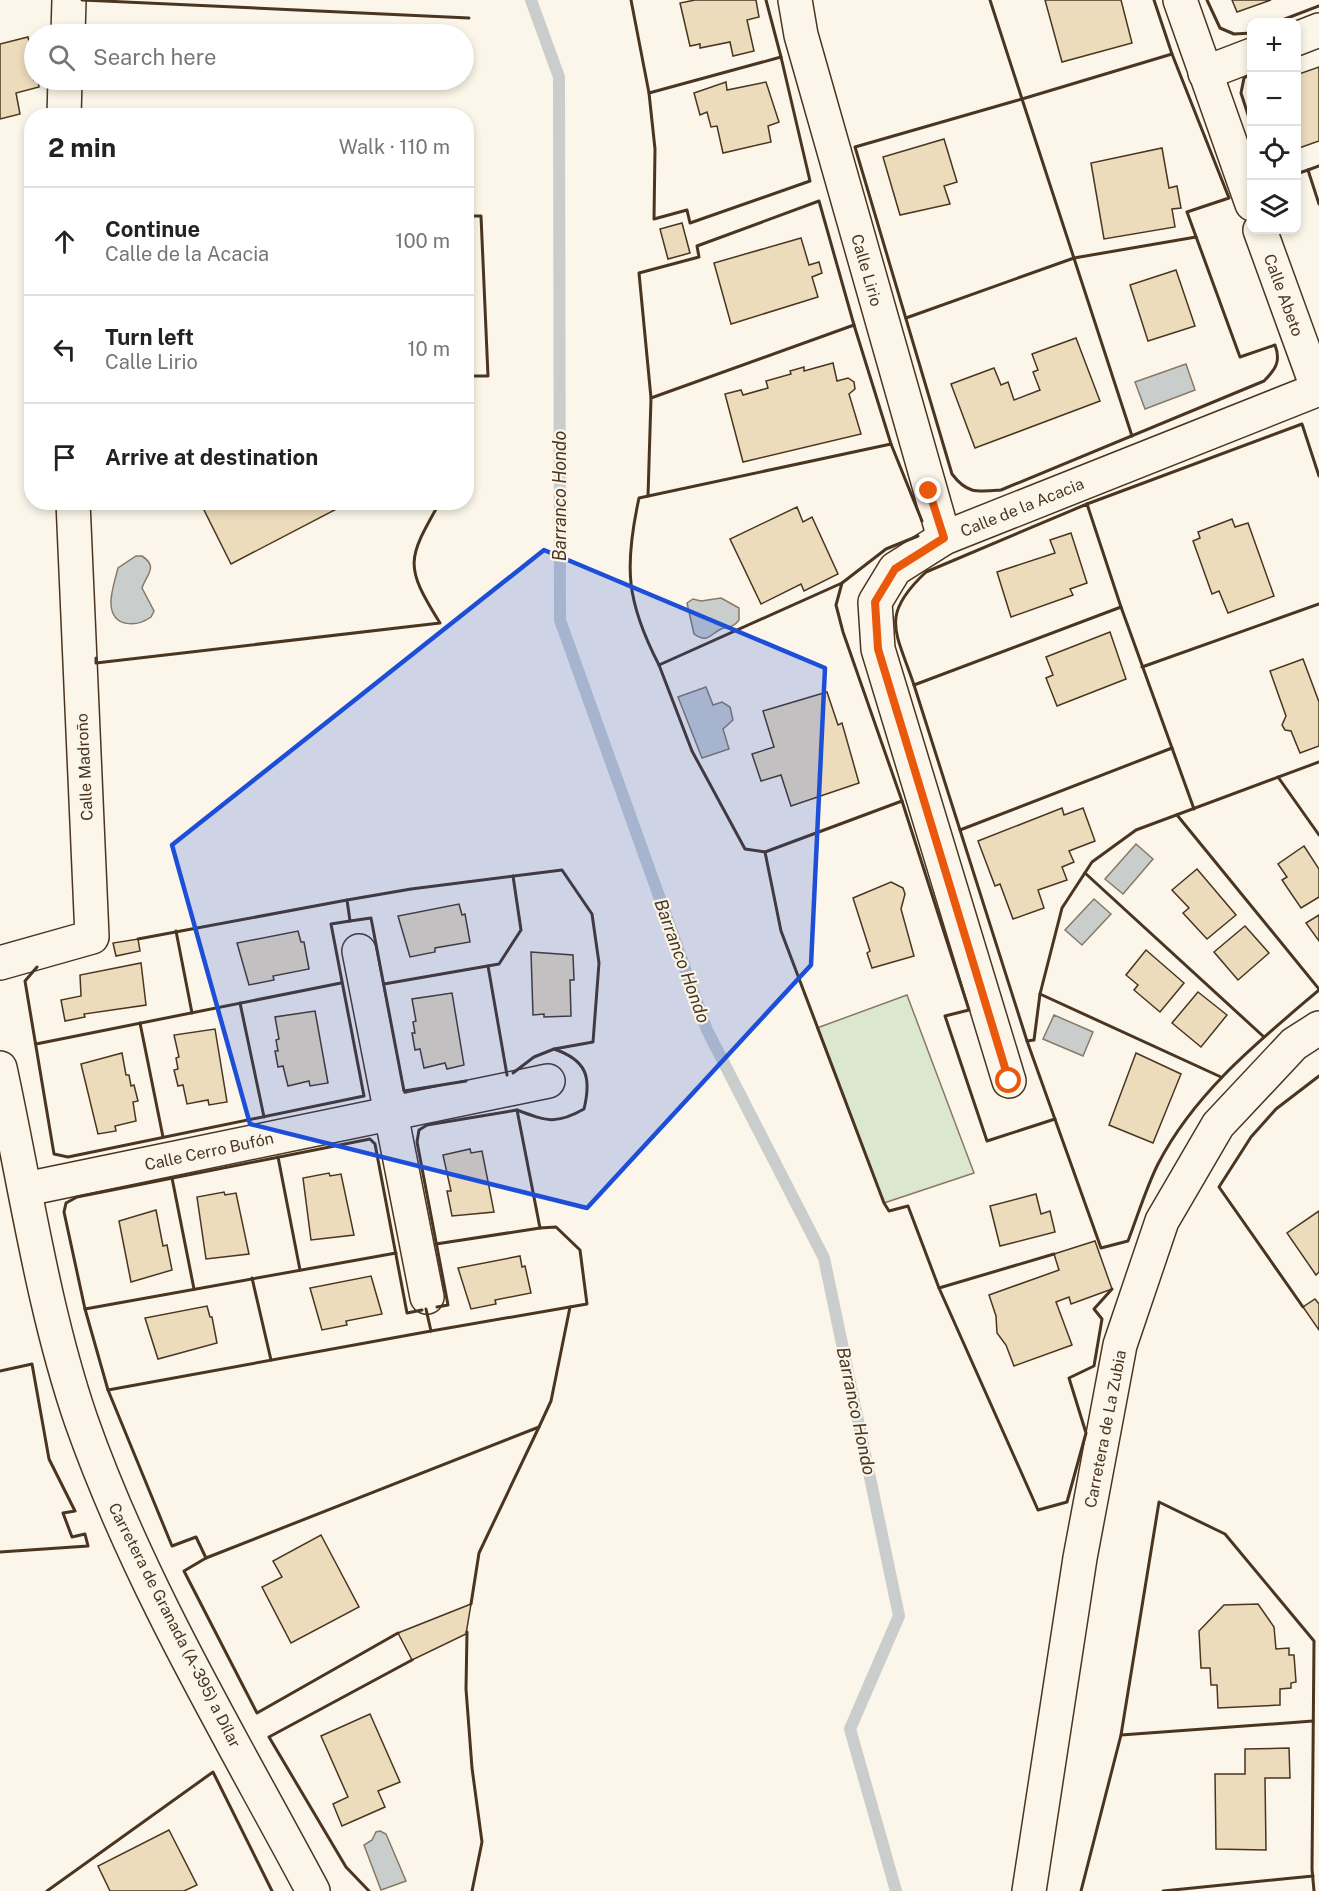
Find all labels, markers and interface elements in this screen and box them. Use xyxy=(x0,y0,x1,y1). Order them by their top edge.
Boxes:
map controls xyxy=(1247,18,1301,234)
button: + xyxy=(1247,18,1301,72)
search box xyxy=(24,24,474,90)
icon: search xyxy=(45,41,78,74)
text: Search here xyxy=(93,44,217,70)
button: − xyxy=(1247,72,1301,126)
button: locate xyxy=(1247,126,1301,180)
text: 2 min xyxy=(48,132,116,163)
text: Walk · 110 m xyxy=(339,135,450,159)
button: layers xyxy=(1247,180,1301,234)
text: Continue xyxy=(105,216,200,242)
icon: ahead xyxy=(48,225,81,258)
text: 100 m xyxy=(395,229,450,253)
street label: Calle Lirio xyxy=(847,232,886,308)
text: Calle de la Acacia xyxy=(105,242,269,266)
street label: Calle Abeto xyxy=(1260,251,1307,339)
text: Turn left xyxy=(105,324,194,350)
icon: left xyxy=(48,333,81,366)
text: 10 m xyxy=(407,337,450,361)
text: Calle Lirio xyxy=(105,350,198,374)
water label: Barranco Hondo xyxy=(549,430,570,561)
icon: arrive xyxy=(48,441,81,474)
text: Arrive at destination xyxy=(105,444,318,470)
street label: Calle de la Acacia xyxy=(958,474,1087,541)
route end xyxy=(915,477,941,503)
street label: Calle Madroño xyxy=(72,713,97,821)
water label: Barranco Hondo xyxy=(650,896,715,1026)
route start xyxy=(995,1067,1021,1093)
street label: Calle Cerro Bufón xyxy=(143,1129,275,1174)
water label: Barranco Hondo xyxy=(833,1345,880,1477)
street label: Carretera de La Zubia xyxy=(1081,1349,1130,1510)
street label: Carretera de Granada (A-395) a Dílar xyxy=(104,1500,245,1751)

